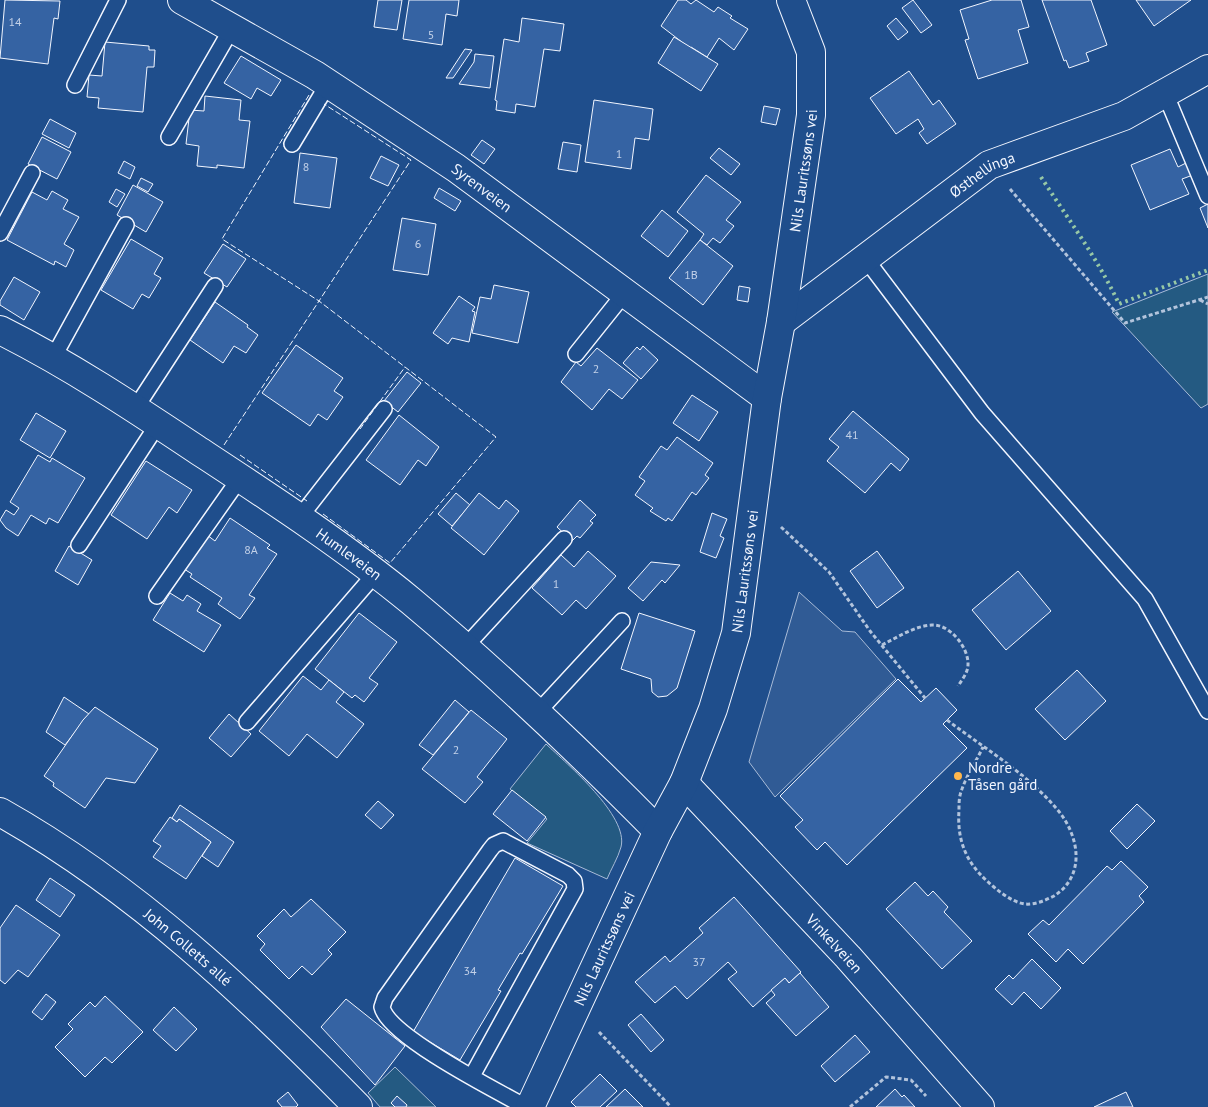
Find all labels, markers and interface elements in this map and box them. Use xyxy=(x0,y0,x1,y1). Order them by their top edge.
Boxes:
house number: 14 xyxy=(8,14,22,29)
house number: 5 xyxy=(428,27,434,42)
street label: Nils Lauritssøns vei xyxy=(785,109,821,233)
house number: 1 xyxy=(616,146,622,161)
street label: Østhellinga xyxy=(945,147,1017,201)
house number: 8 xyxy=(303,159,309,174)
street label: Syrenveien xyxy=(448,159,516,216)
house number: 6 xyxy=(415,236,421,251)
house number: 1B xyxy=(684,267,698,282)
house number: 2 xyxy=(593,361,599,376)
house number: 41 xyxy=(845,427,859,442)
street label: Nils Lauritssøns vei xyxy=(727,509,762,634)
street label: Humleveien xyxy=(313,523,386,584)
house number: 8A xyxy=(244,542,258,557)
house number: 1 xyxy=(553,576,559,591)
house number: 2 xyxy=(453,742,459,757)
place label: Nordre Tåsen gård xyxy=(968,758,1037,794)
marker: Nordre Tåsen gård xyxy=(952,770,964,782)
street label: Nils Lauritssøns vei xyxy=(569,888,638,1008)
street label: John Colletts allé xyxy=(140,903,236,990)
street label: Vinkelveien xyxy=(802,909,867,977)
house number: 37 xyxy=(692,954,706,969)
house number: 34 xyxy=(463,963,477,978)

